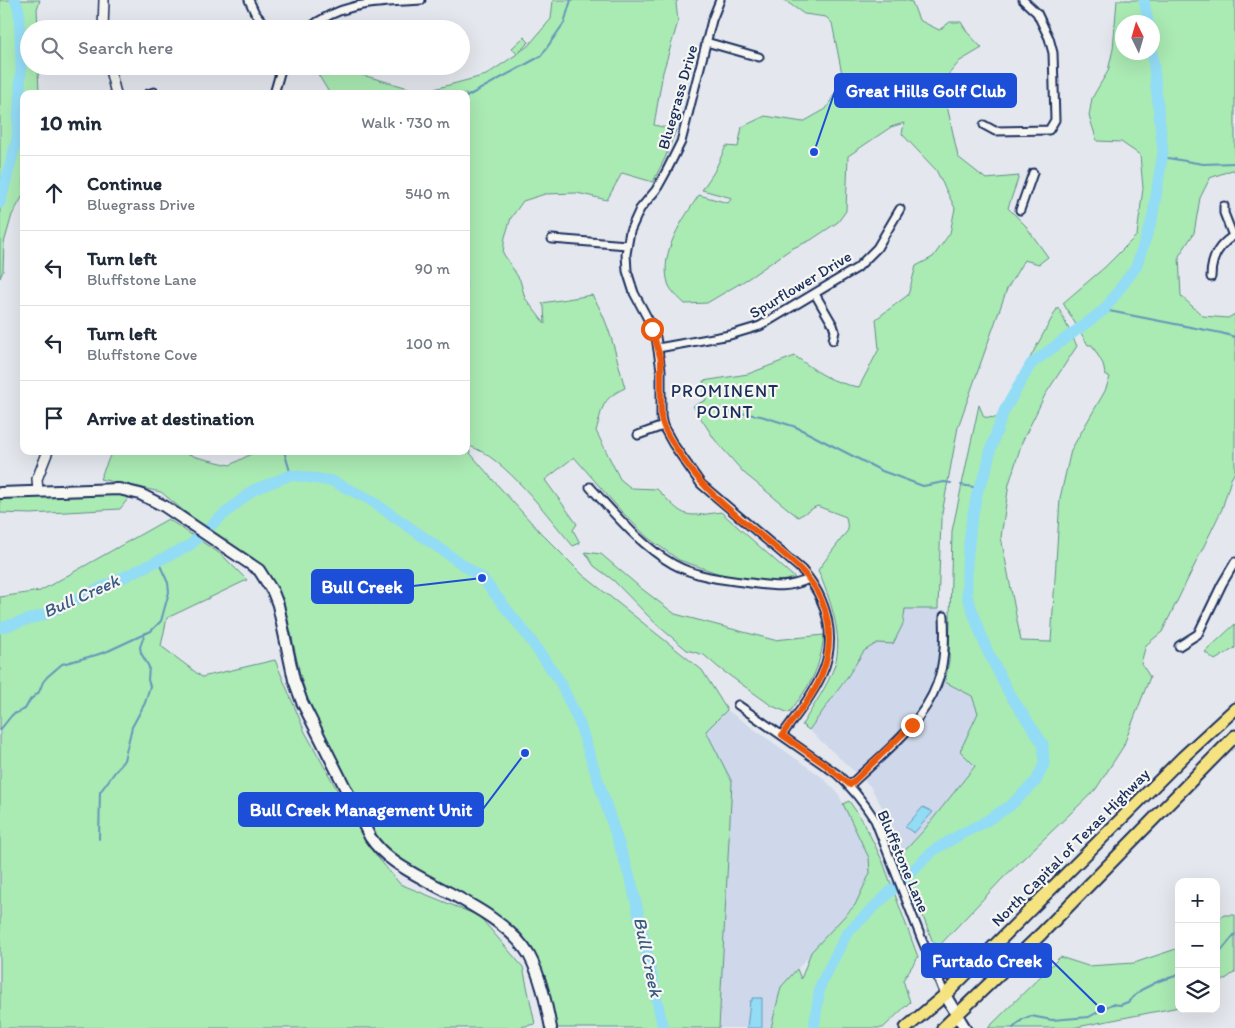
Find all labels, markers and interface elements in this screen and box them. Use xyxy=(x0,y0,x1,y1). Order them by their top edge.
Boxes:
north arrow xyxy=(1115,15,1160,60)
search box xyxy=(20,20,470,75)
icon: search xyxy=(38,34,66,62)
text: Search here xyxy=(78,36,173,59)
street label: Bluegrass Drive xyxy=(653,43,701,152)
callout: Great Hills Golf Club xyxy=(835,74,1016,107)
text: Great Hills Golf Club xyxy=(846,80,1006,102)
text: 10 min xyxy=(40,110,102,135)
text: Walk · 730 m xyxy=(361,113,450,132)
text: Continue xyxy=(87,172,162,195)
icon: ahead xyxy=(40,179,68,207)
text: 540 m xyxy=(405,184,450,203)
text: Bluegrass Drive xyxy=(87,195,195,214)
street label: Spurflower Drive xyxy=(746,246,855,322)
text: Turn left xyxy=(87,247,157,270)
icon: left xyxy=(40,254,68,282)
text: 90 m xyxy=(415,259,450,278)
text: Bluffstone Lane xyxy=(87,270,197,289)
route start xyxy=(641,318,664,341)
text: Turn left xyxy=(87,322,157,345)
icon: left xyxy=(40,329,68,357)
text: 100 m xyxy=(406,334,450,353)
text: Bluffstone Cove xyxy=(87,345,197,364)
district label: PROMINENT POINT xyxy=(671,380,779,423)
icon: arrive xyxy=(40,404,68,432)
text: Arrive at destination xyxy=(87,407,254,430)
water label: Bull Creek xyxy=(39,569,124,623)
callout: Bull Creek xyxy=(312,570,413,603)
text: Bull Creek xyxy=(321,576,403,598)
route end xyxy=(901,714,924,737)
street label: North Capital of Texas Highway xyxy=(987,764,1154,930)
callout: Bull Creek Management Unit xyxy=(239,793,483,826)
text: Bull Creek Management Unit xyxy=(250,799,473,821)
street label: Bluffstone Lane xyxy=(873,807,934,915)
map controls xyxy=(1175,878,1220,1013)
button: + xyxy=(1175,878,1220,923)
water label: Bull Creek xyxy=(629,915,668,1001)
button: − xyxy=(1175,923,1220,968)
callout: Furtado Creek xyxy=(922,944,1051,977)
text: Furtado Creek xyxy=(932,950,1043,972)
button: layers xyxy=(1175,968,1220,1013)

